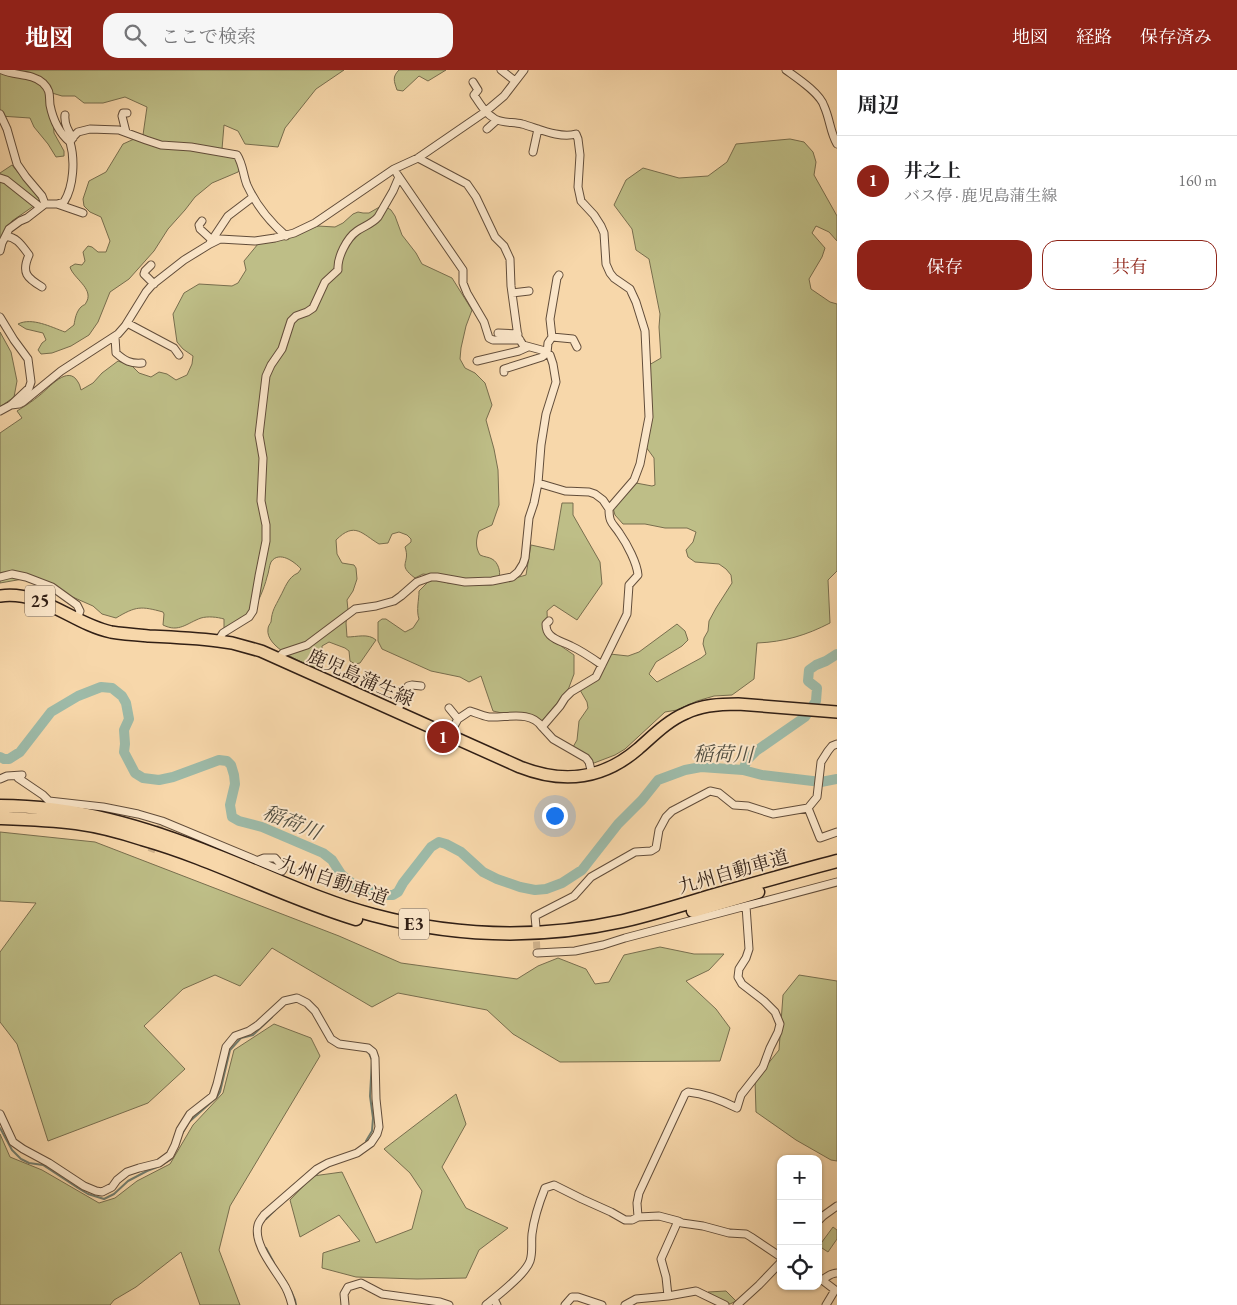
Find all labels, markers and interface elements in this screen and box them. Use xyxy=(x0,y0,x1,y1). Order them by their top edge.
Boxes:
search box xyxy=(103,13,453,58)
icon: search xyxy=(121,21,149,49)
text: 地図 xyxy=(25,22,73,53)
text: ここで検索 xyxy=(161,24,256,49)
text: 地図 xyxy=(1012,25,1048,48)
text: 経路 xyxy=(1076,25,1112,48)
text: 保存済み xyxy=(1140,25,1212,48)
text: 周辺 xyxy=(857,91,899,118)
text: 井之上 xyxy=(904,158,961,183)
text: 1 xyxy=(869,170,877,191)
text: 160 m xyxy=(1178,170,1217,191)
text: バス停 · 鹿児島蒲生線 xyxy=(904,185,1058,206)
button: 保存 xyxy=(857,240,1032,290)
button: 共有 xyxy=(1042,240,1217,290)
road number: 25 xyxy=(25,586,55,616)
street label: 鹿児島蒲生線 xyxy=(304,643,418,712)
pin: 1 xyxy=(427,718,459,756)
water label: 稲荷川 xyxy=(693,740,755,768)
water label: 稲荷川 xyxy=(259,799,327,846)
your location xyxy=(542,803,568,829)
street label: 九州自動車道 xyxy=(675,844,791,899)
street label: 九州自動車道 xyxy=(276,850,392,911)
road number: E3 xyxy=(399,909,429,940)
map controls xyxy=(777,1155,822,1290)
button: + xyxy=(777,1155,822,1200)
button: − xyxy=(777,1200,822,1245)
button: locate xyxy=(777,1245,822,1290)

